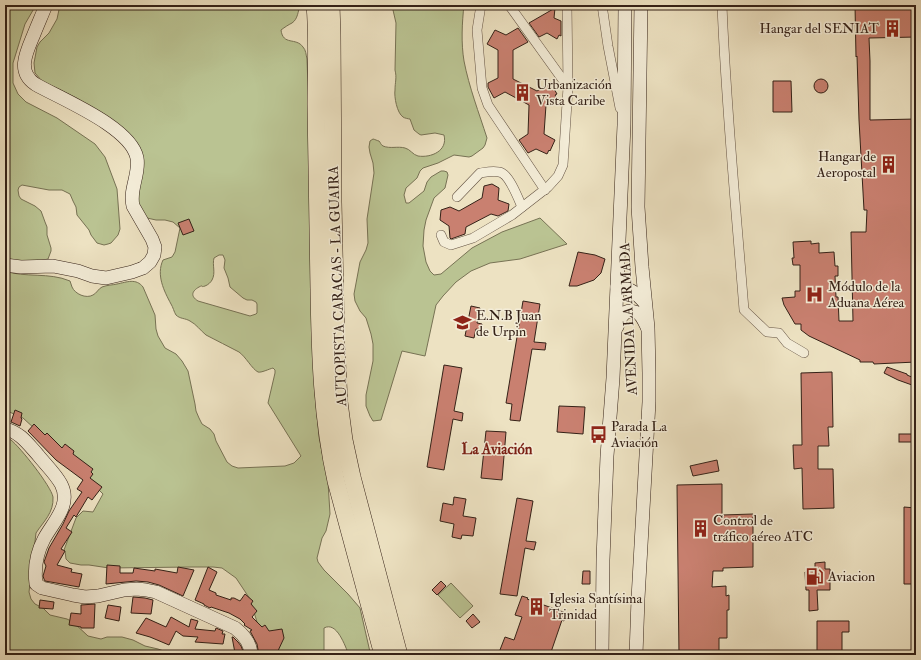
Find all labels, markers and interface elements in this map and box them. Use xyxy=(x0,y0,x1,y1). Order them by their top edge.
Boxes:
building icon: Hangar del SENIAT xyxy=(882,18,902,38)
place label: Hangar del SENIAT xyxy=(760,20,880,37)
place label: Urbanización Vista Caribe xyxy=(536,76,612,109)
building icon: Urbanización Vista Caribe xyxy=(513,82,533,102)
place label: Hangar de Aeropostal xyxy=(816,148,876,182)
building icon: Hangar de Aeropostal xyxy=(879,154,899,174)
street label: AUTOPISTA CARACAS - LA GUAIRA xyxy=(325,165,350,408)
street label: AVENIDA LA ARMADA xyxy=(616,242,641,397)
place label: Módulo de la Aduana Aérea xyxy=(827,278,904,311)
hospital icon: Módulo de la Aduana Aérea xyxy=(805,284,825,304)
place label: E.N.B Juan de Urpin xyxy=(476,307,541,341)
school or university icon: E.N.B Juan de Urpin xyxy=(453,313,473,333)
place label: Parada La Aviación xyxy=(610,418,667,451)
bus stop icon: Parada La Aviación xyxy=(588,424,608,444)
district label: La Aviación xyxy=(462,440,533,459)
place label: Control de tráfico aéreo ATC xyxy=(713,512,813,545)
building icon: Control de tráfico aéreo ATC xyxy=(690,518,710,538)
fuel station icon: Aviacion xyxy=(805,566,825,586)
place label: Aviacion xyxy=(827,568,875,585)
place label: Iglesia Santísima Trinidad xyxy=(549,590,642,623)
building icon: Iglesia Santísima Trinidad xyxy=(526,596,546,616)

